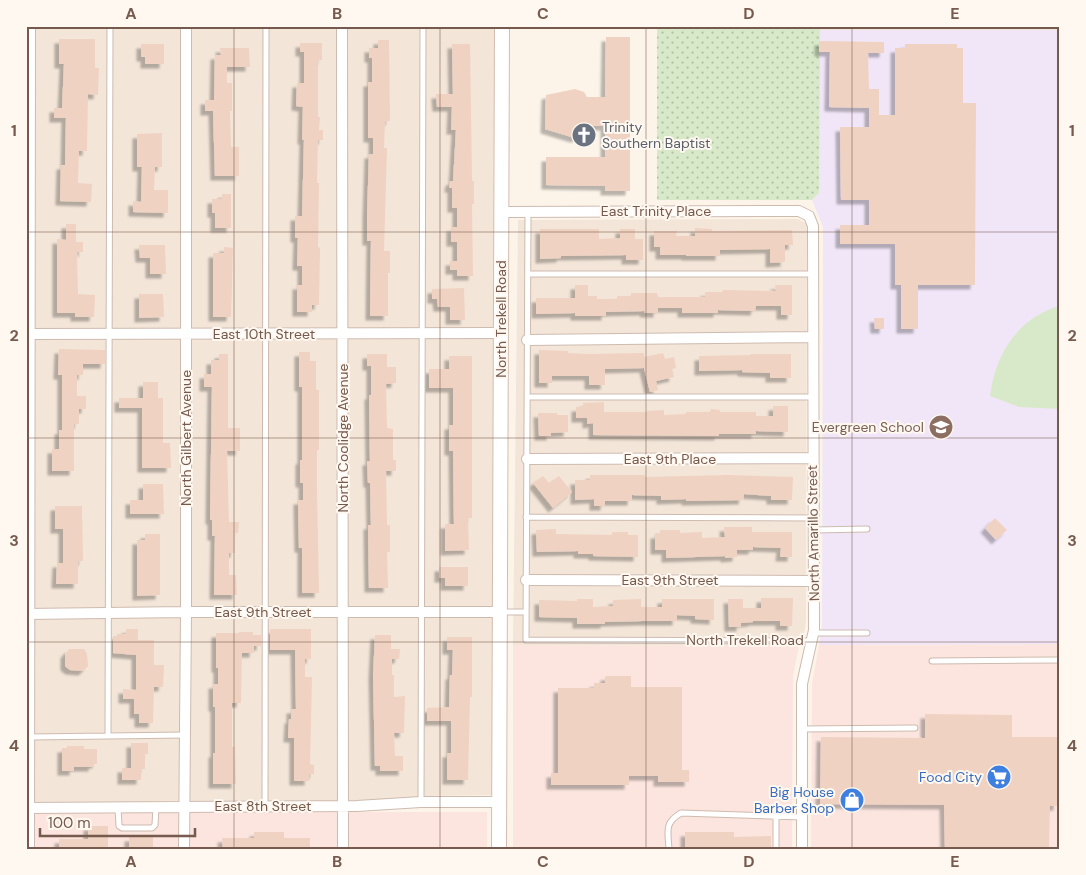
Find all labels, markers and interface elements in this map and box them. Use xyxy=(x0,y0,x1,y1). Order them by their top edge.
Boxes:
text: A xyxy=(125,3,137,24)
text: B xyxy=(332,3,342,24)
text: C xyxy=(537,3,549,24)
text: D xyxy=(743,3,755,24)
text: E xyxy=(950,3,960,24)
place label: Trinity Southern Baptist xyxy=(602,118,710,152)
text: 1 xyxy=(11,120,17,141)
text: 1 xyxy=(1069,120,1075,141)
church icon: Trinity Southern Baptist xyxy=(571,122,597,148)
street label: East Trinity Place xyxy=(601,202,711,220)
street label: North Trekell Road xyxy=(492,260,510,378)
text: 2 xyxy=(9,325,19,346)
street label: East 10th Street xyxy=(213,325,315,343)
text: 2 xyxy=(1067,325,1077,346)
street label: North Coolidge Avenue xyxy=(334,363,352,513)
street label: North Gilbert Avenue xyxy=(177,370,195,506)
school or university icon: Evergreen School xyxy=(928,414,954,440)
place label: Evergreen School xyxy=(812,418,924,436)
street label: East 9th Place xyxy=(624,450,716,468)
street label: North Amarillo Street xyxy=(803,465,823,601)
text: 3 xyxy=(9,530,19,551)
text: 3 xyxy=(1067,530,1077,551)
street label: East 9th Street xyxy=(621,571,719,589)
street label: East 9th Street xyxy=(214,603,312,621)
street label: North Trekell Road xyxy=(686,631,804,649)
text: 4 xyxy=(9,735,19,756)
text: 4 xyxy=(1067,735,1077,756)
supermarket icon: Food City xyxy=(986,764,1012,790)
place label: Food City xyxy=(919,768,982,786)
place label: Big House Barber Shop xyxy=(754,783,834,817)
shop icon: Big House Barber Shop xyxy=(839,787,865,813)
street label: East 8th Street xyxy=(215,797,311,815)
scale bar xyxy=(40,805,195,837)
text: 100 m xyxy=(48,813,91,833)
text: A xyxy=(125,851,137,872)
text: B xyxy=(332,851,342,872)
text: C xyxy=(537,851,549,872)
text: D xyxy=(743,851,755,872)
text: E xyxy=(950,851,960,872)

